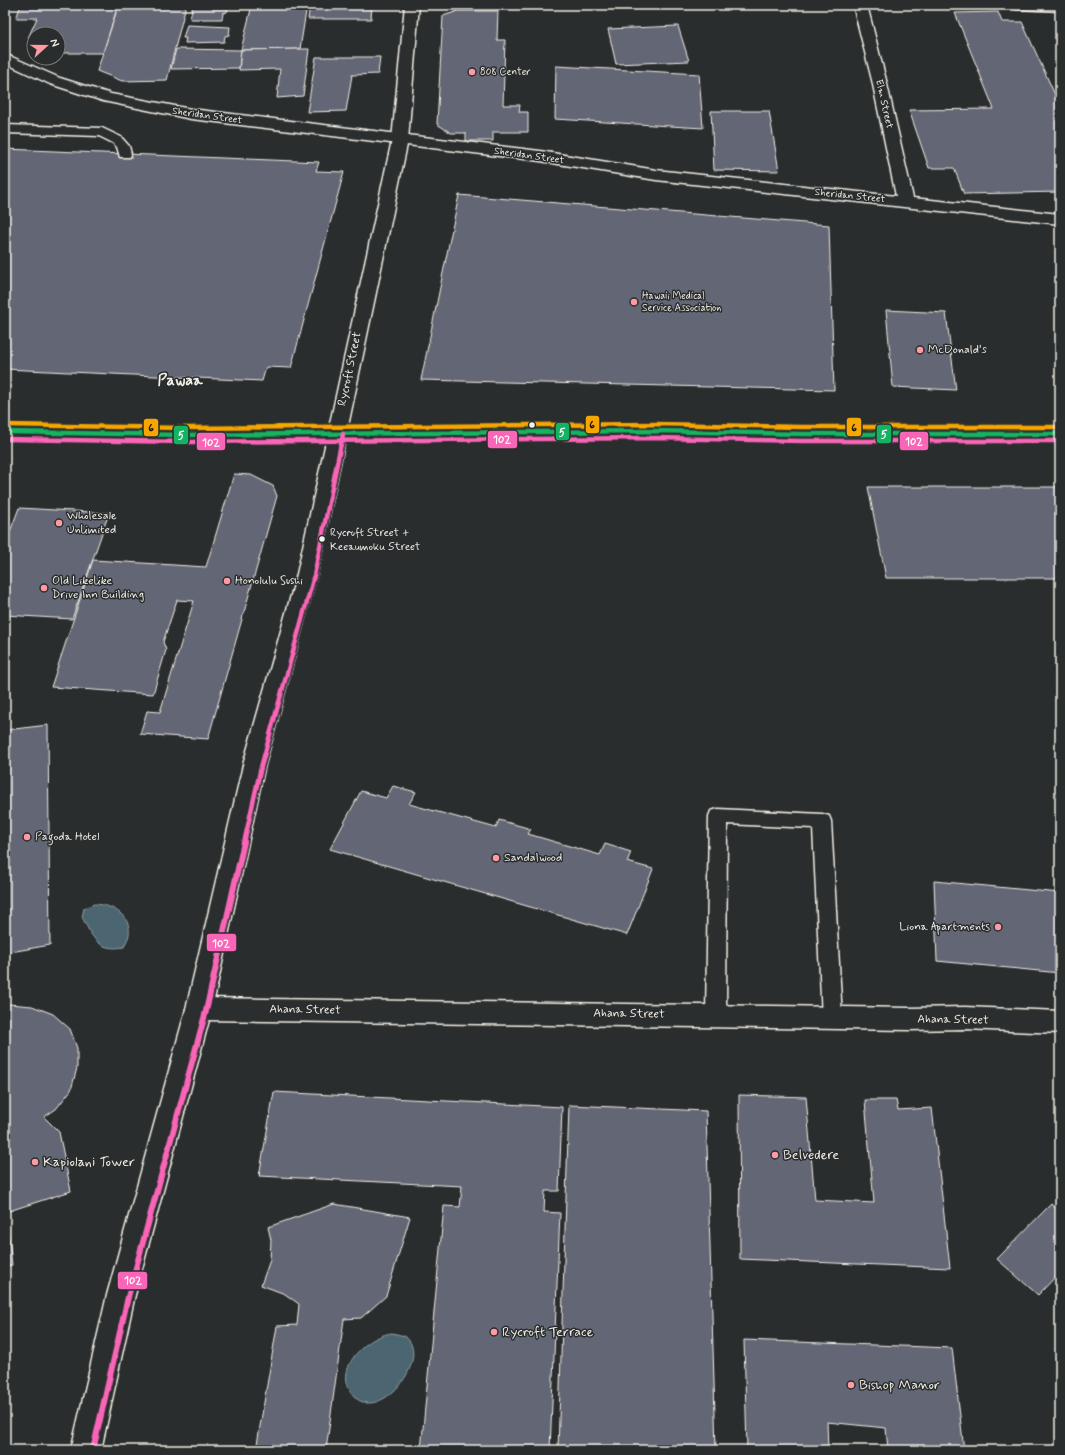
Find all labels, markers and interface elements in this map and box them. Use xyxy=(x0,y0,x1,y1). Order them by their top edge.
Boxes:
north arrow xyxy=(26,26,66,66)
text: N xyxy=(47,37,62,49)
place label: 808 Center xyxy=(480,66,530,79)
marker: 808 Center xyxy=(467,67,477,77)
street label: Elm Street xyxy=(872,78,896,130)
street label: Sheridan Street xyxy=(171,105,243,127)
street label: Sheridan Street xyxy=(493,145,565,167)
street label: Sheridan Street xyxy=(814,186,886,206)
place label: Hawaii Medical Service Association xyxy=(642,290,721,315)
marker: Hawaii Medical Service Association xyxy=(629,297,639,307)
street label: Rycroft Street xyxy=(334,330,366,407)
place label: McDonald's xyxy=(928,342,988,358)
marker: McDonald's xyxy=(915,345,925,355)
district label: Pawaa xyxy=(157,370,203,391)
line badge: 6 xyxy=(585,415,600,434)
line badge: 6 xyxy=(846,417,862,437)
line badge: 6 xyxy=(143,418,159,437)
text: 6 xyxy=(589,418,595,432)
unlabelled marker xyxy=(527,420,537,430)
text: 6 xyxy=(148,421,154,435)
text: 6 xyxy=(851,421,857,435)
line badge: 5 xyxy=(555,422,570,441)
line badge: 5 xyxy=(876,424,892,444)
line badge: 5 xyxy=(173,425,189,445)
text: 5 xyxy=(559,426,566,440)
text: 5 xyxy=(881,428,888,442)
text: 5 xyxy=(178,429,185,443)
line badge: 102 xyxy=(487,430,518,449)
line badge: 102 xyxy=(899,431,929,451)
line badge: 102 xyxy=(196,432,226,451)
text: 102 xyxy=(493,433,511,447)
text: 102 xyxy=(905,435,923,449)
text: 102 xyxy=(202,436,220,450)
place label: Wholesale Unlimited xyxy=(67,508,117,538)
marker: Wholesale Unlimited xyxy=(54,518,64,528)
place label: Rycroft Street + Keeaumoku Street xyxy=(330,526,420,554)
marker: Rycroft Street + Keeaumoku Street xyxy=(317,534,327,544)
place label: Old Likelike Drive Inn Building xyxy=(52,573,144,603)
place label: Honolulu Sushi xyxy=(235,573,303,589)
marker: Honolulu Sushi xyxy=(222,576,232,586)
marker: Old Likelike Drive Inn Building xyxy=(39,583,49,593)
place label: Pagoda Hotel xyxy=(35,829,99,846)
marker: Pagoda Hotel xyxy=(22,832,32,842)
place label: Sandalwood xyxy=(504,850,562,866)
marker: Sandalwood xyxy=(491,853,501,863)
place label: Liona Apartments xyxy=(899,919,990,935)
marker: Liona Apartments xyxy=(993,922,1003,932)
line badge: 102 xyxy=(206,933,237,952)
text: 102 xyxy=(212,937,230,951)
street label: Ahana Street xyxy=(269,1001,341,1019)
street label: Ahana Street xyxy=(593,1005,665,1023)
street label: Ahana Street xyxy=(917,1011,989,1029)
place label: Belvedere xyxy=(783,1146,839,1164)
marker: Belvedere xyxy=(770,1150,780,1160)
place label: Kapiolani Tower xyxy=(43,1153,135,1171)
marker: Kapiolani Tower xyxy=(30,1157,40,1167)
line badge: 102 xyxy=(117,1271,148,1290)
text: 102 xyxy=(124,1274,142,1288)
place label: Rycroft Terrace xyxy=(502,1323,594,1341)
marker: Rycroft Terrace xyxy=(489,1327,499,1337)
place label: Bishop Manor xyxy=(859,1376,940,1394)
marker: Bishop Manor xyxy=(846,1380,856,1390)

